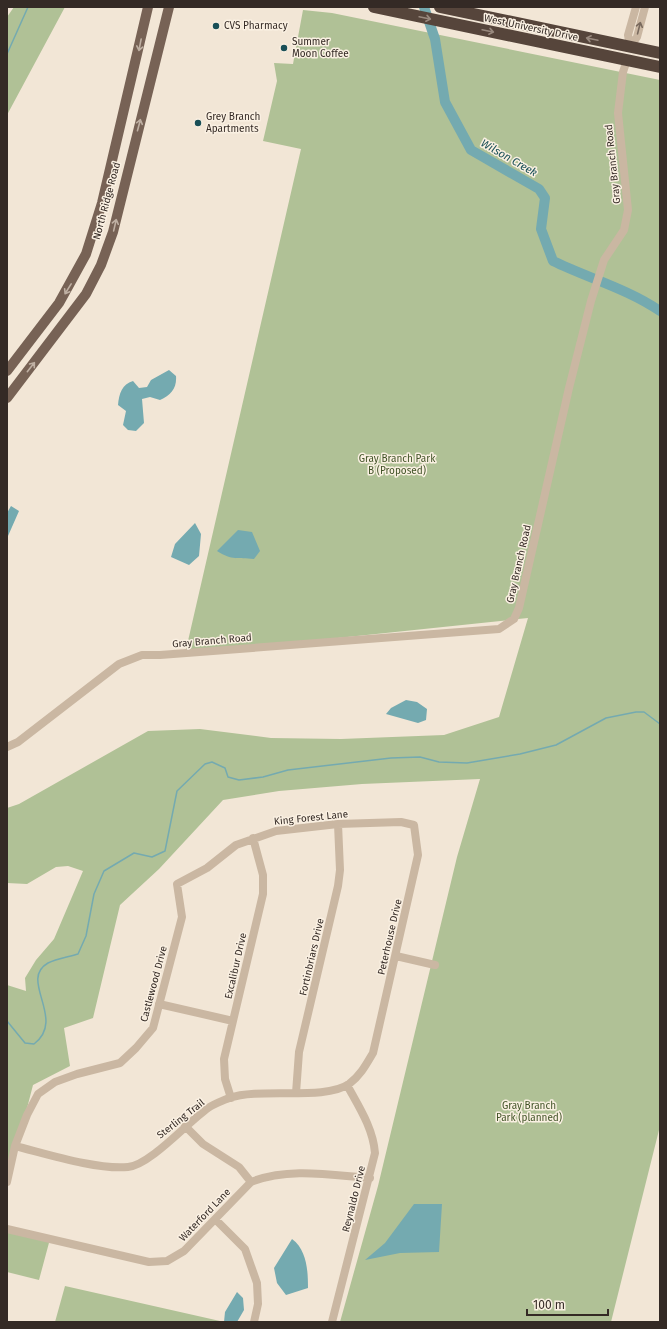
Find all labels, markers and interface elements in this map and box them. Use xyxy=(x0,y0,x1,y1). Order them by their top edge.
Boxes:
street label: West University Drive xyxy=(483,12,579,44)
one-way arrow xyxy=(418,14,431,22)
place label: CVS Pharmacy xyxy=(224,20,288,32)
marker: CVS Pharmacy xyxy=(211,21,221,31)
one-way arrow xyxy=(636,22,644,35)
one-way arrow xyxy=(481,27,494,35)
one-way arrow xyxy=(586,35,599,43)
place label: Summer Moon Coffee xyxy=(292,36,349,60)
one-way arrow xyxy=(135,38,143,51)
marker: Summer Moon Coffee xyxy=(279,43,289,53)
place label: Grey Branch Apartments xyxy=(206,111,260,135)
marker: Grey Branch Apartments xyxy=(193,118,203,128)
one-way arrow xyxy=(135,119,143,132)
street label: Gray Branch Road xyxy=(603,124,623,204)
water label: Wilson Creek xyxy=(478,137,540,179)
street label: North Ridge Road xyxy=(91,161,123,241)
one-way arrow xyxy=(111,218,119,231)
one-way arrow xyxy=(63,283,71,295)
one-way arrow xyxy=(27,362,35,373)
park label: Gray Branch Park B (Proposed) xyxy=(359,453,436,477)
street label: Gray Branch Road xyxy=(504,524,534,604)
street label: Gray Branch Road xyxy=(172,632,252,650)
street label: King Forest Lane xyxy=(273,808,349,828)
street label: Peterhouse Drive xyxy=(375,898,405,976)
street label: Fortinbriars Drive xyxy=(297,917,327,997)
street label: Excalibur Drive xyxy=(223,932,249,1000)
street label: Castlewood Drive xyxy=(138,945,170,1023)
street label: Sterling Trail xyxy=(155,1097,207,1141)
park label: Gray Branch Park (planned) xyxy=(496,1100,562,1124)
street label: Reynaldo Drive xyxy=(340,1164,368,1234)
street label: Waterford Lane xyxy=(177,1186,233,1244)
scale bar xyxy=(527,1291,608,1317)
text: 100 m xyxy=(533,1298,565,1312)

